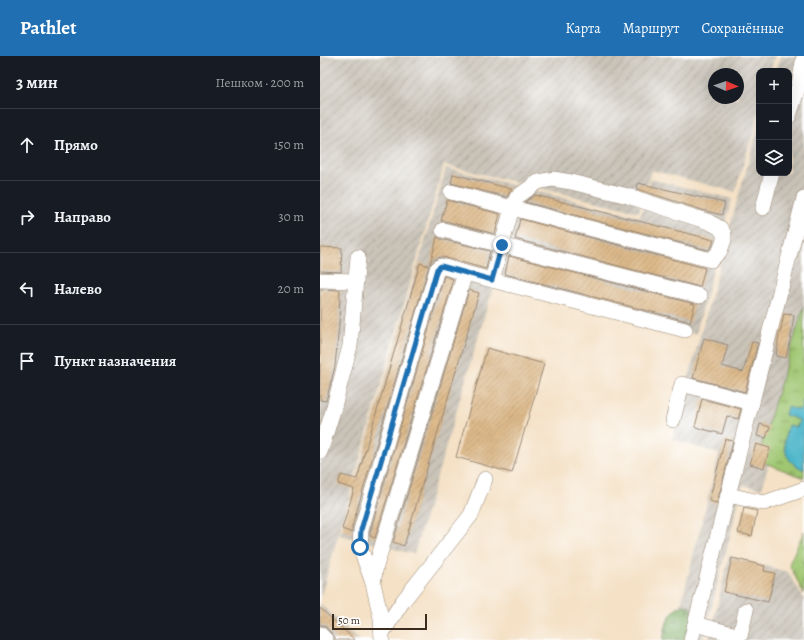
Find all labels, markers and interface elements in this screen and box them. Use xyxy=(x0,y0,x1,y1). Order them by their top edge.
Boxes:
text: Pathlet xyxy=(20,15,76,41)
text: Карта xyxy=(566,19,601,38)
text: Маршрут xyxy=(623,19,679,38)
text: Сохранённые xyxy=(701,19,784,38)
north arrow xyxy=(708,68,744,104)
map controls xyxy=(756,68,792,176)
button: + xyxy=(756,68,792,104)
text: 3 мин xyxy=(16,71,58,94)
text: Пешком · 200 m xyxy=(216,74,304,91)
button: − xyxy=(756,104,792,140)
icon: ahead xyxy=(16,134,38,156)
text: Прямо xyxy=(54,135,98,155)
text: 150 m xyxy=(274,136,304,153)
button: layers xyxy=(756,140,792,176)
icon: right xyxy=(16,206,38,228)
text: Направо xyxy=(54,207,111,227)
text: 30 m xyxy=(278,208,304,225)
route end xyxy=(493,236,511,254)
icon: left xyxy=(16,278,38,300)
text: Налево xyxy=(54,279,102,299)
text: 20 m xyxy=(278,280,304,297)
icon: arrive xyxy=(16,350,38,372)
text: Пункт назначения xyxy=(54,351,176,371)
route start xyxy=(351,538,369,556)
scale bar xyxy=(332,612,427,631)
text: 50 m xyxy=(338,613,360,628)

